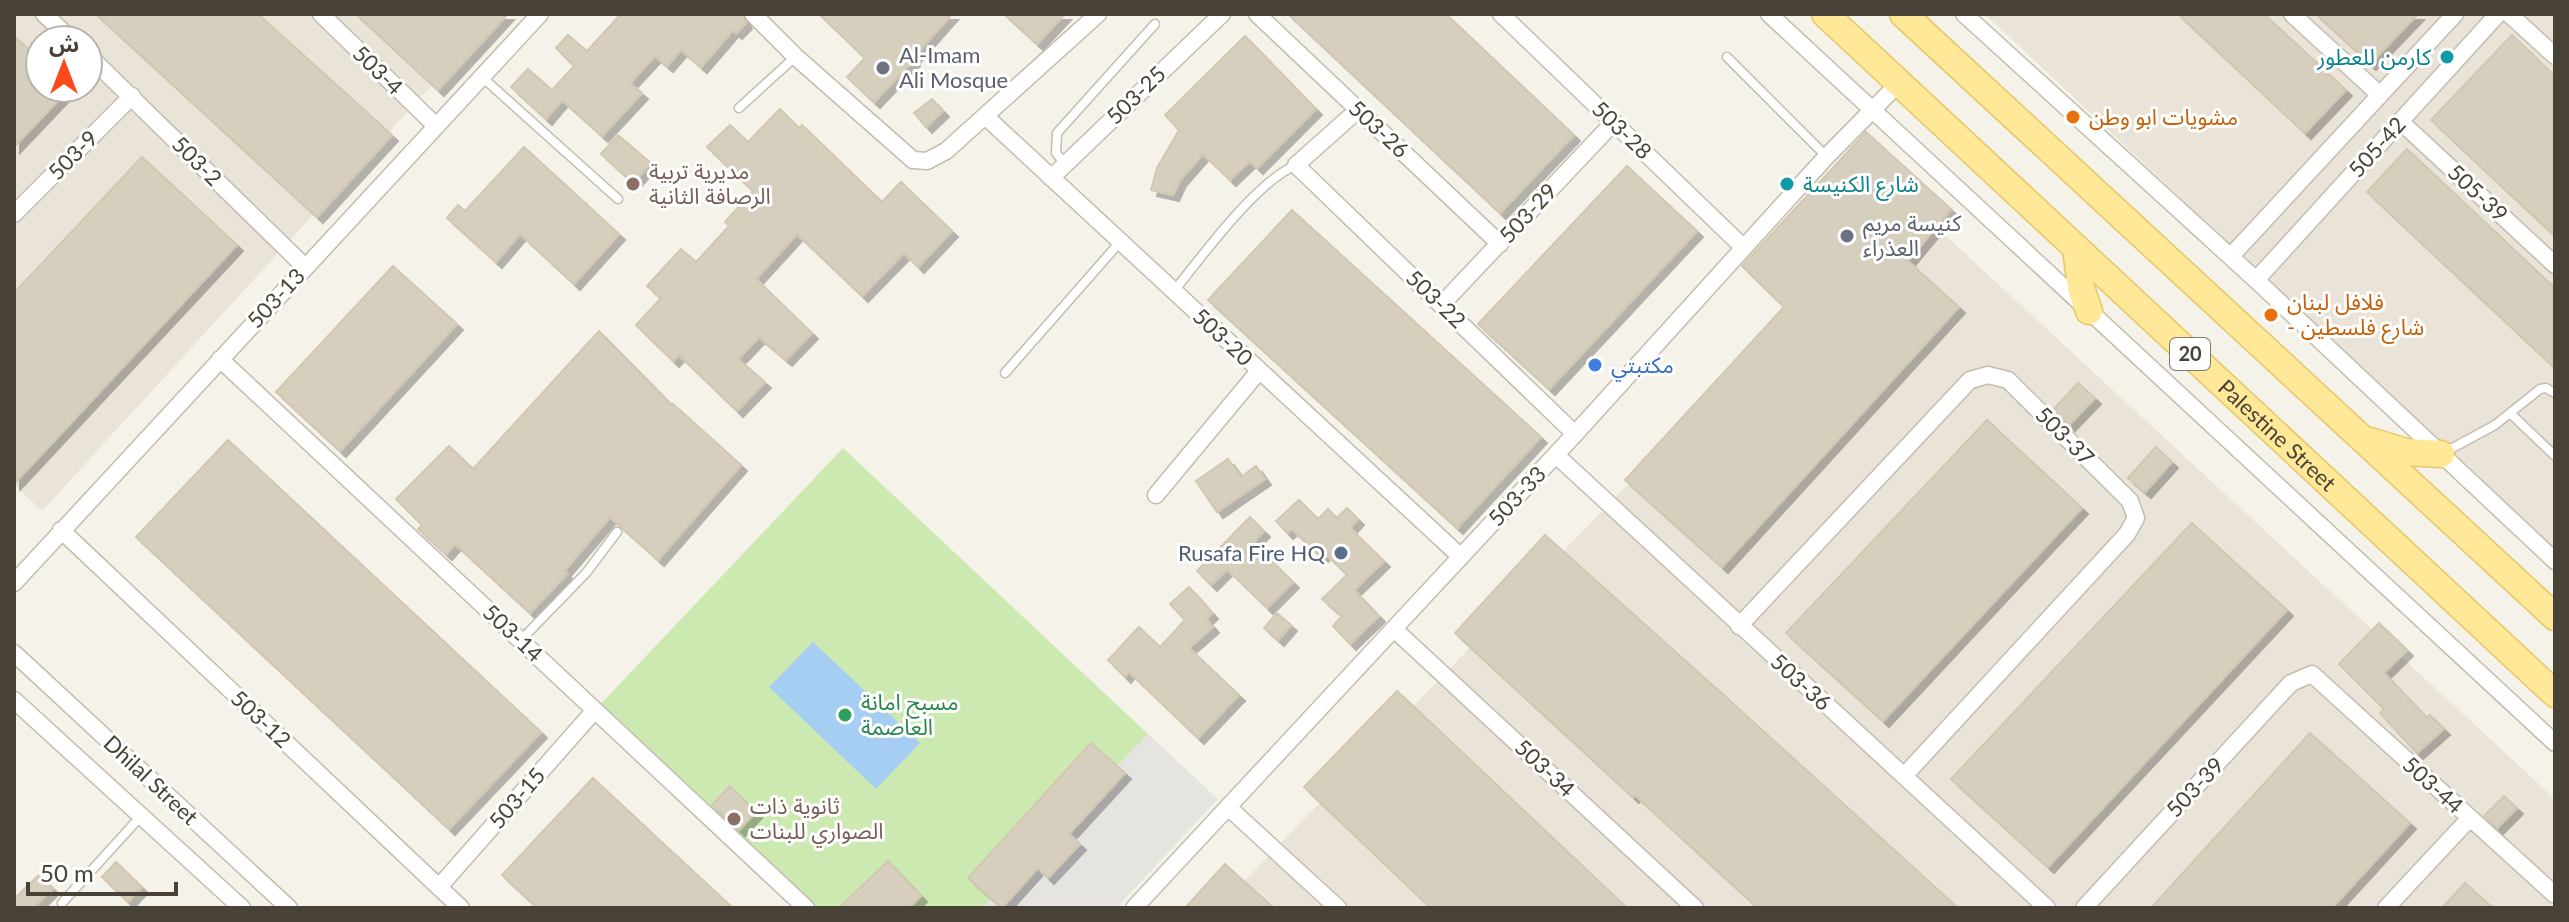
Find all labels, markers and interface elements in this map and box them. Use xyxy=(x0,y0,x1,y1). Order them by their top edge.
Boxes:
north arrow xyxy=(24,24,104,104)
text: ش xyxy=(49,30,79,57)
street label: 503-4 xyxy=(348,39,409,100)
place label: Al-Imam Ali Mosque xyxy=(899,41,1008,93)
place label: كارمن للعطور xyxy=(2316,43,2432,71)
marker: كارمن للعطور xyxy=(2438,48,2456,66)
marker: Al-Imam Ali Mosque xyxy=(874,59,892,77)
street label: 503-25 xyxy=(1100,60,1171,129)
street label: 503-26 xyxy=(1344,94,1415,163)
street label: 503-28 xyxy=(1587,95,1658,164)
place label: مشويات ابو وطن xyxy=(2089,103,2238,130)
marker: مشويات ابو وطن xyxy=(2064,108,2082,126)
street label: 505-42 xyxy=(2343,111,2411,182)
street label: 503-9 xyxy=(42,124,103,185)
street label: 503-2 xyxy=(167,130,228,191)
place label: مديرية تربية الرصافة الثانية xyxy=(649,157,771,209)
street label: 505-39 xyxy=(2443,158,2514,227)
place label: شارع الكنيسة xyxy=(1803,170,1919,201)
marker: مديرية تربية الرصافة الثانية xyxy=(624,175,642,193)
marker: شارع الكنيسة xyxy=(1778,175,1796,193)
street label: 503-29 xyxy=(1493,177,1562,248)
place label: كنيسة مريم العذراء xyxy=(1863,209,1962,262)
marker: كنيسة مريم العذراء xyxy=(1838,227,1856,245)
street label: 503-13 xyxy=(241,262,310,333)
street label: 503-22 xyxy=(1401,264,1472,333)
place label: فلافل لبنان - شارع فلسطين xyxy=(2287,288,2424,344)
street label: 503-20 xyxy=(1188,302,1259,371)
marker: فلافل لبنان - شارع فلسطين xyxy=(2262,306,2280,324)
road number: 20 xyxy=(2170,338,2210,370)
place label: مكتبتي xyxy=(1611,351,1674,382)
marker: مكتبتي xyxy=(1586,356,1604,374)
street label: Palestine Street xyxy=(2213,373,2342,496)
street label: 503-37 xyxy=(2030,401,2100,471)
street label: 503-33 xyxy=(1482,460,1551,531)
place label: Rusafa Fire HQ xyxy=(1178,539,1325,566)
marker: Rusafa Fire HQ xyxy=(1332,544,1350,562)
street label: 503-14 xyxy=(478,598,549,667)
street label: 503-36 xyxy=(1766,648,1837,716)
street label: 503-12 xyxy=(226,684,297,753)
place label: مسبح امانة العاصمة xyxy=(861,688,959,740)
marker: مسبح امانة العاصمة xyxy=(836,706,854,724)
street label: Dhilal Street xyxy=(99,729,204,830)
street label: 503-34 xyxy=(1510,733,1581,802)
street label: 503-39 xyxy=(2160,751,2229,822)
street label: 503-44 xyxy=(2398,751,2469,819)
street label: 503-15 xyxy=(483,762,550,834)
place label: ثانوية ذات الصواري للبنات xyxy=(750,792,884,848)
marker: ثانوية ذات الصواري للبنات xyxy=(725,810,743,828)
scale bar xyxy=(28,846,176,896)
text: 50 m xyxy=(40,858,94,887)

